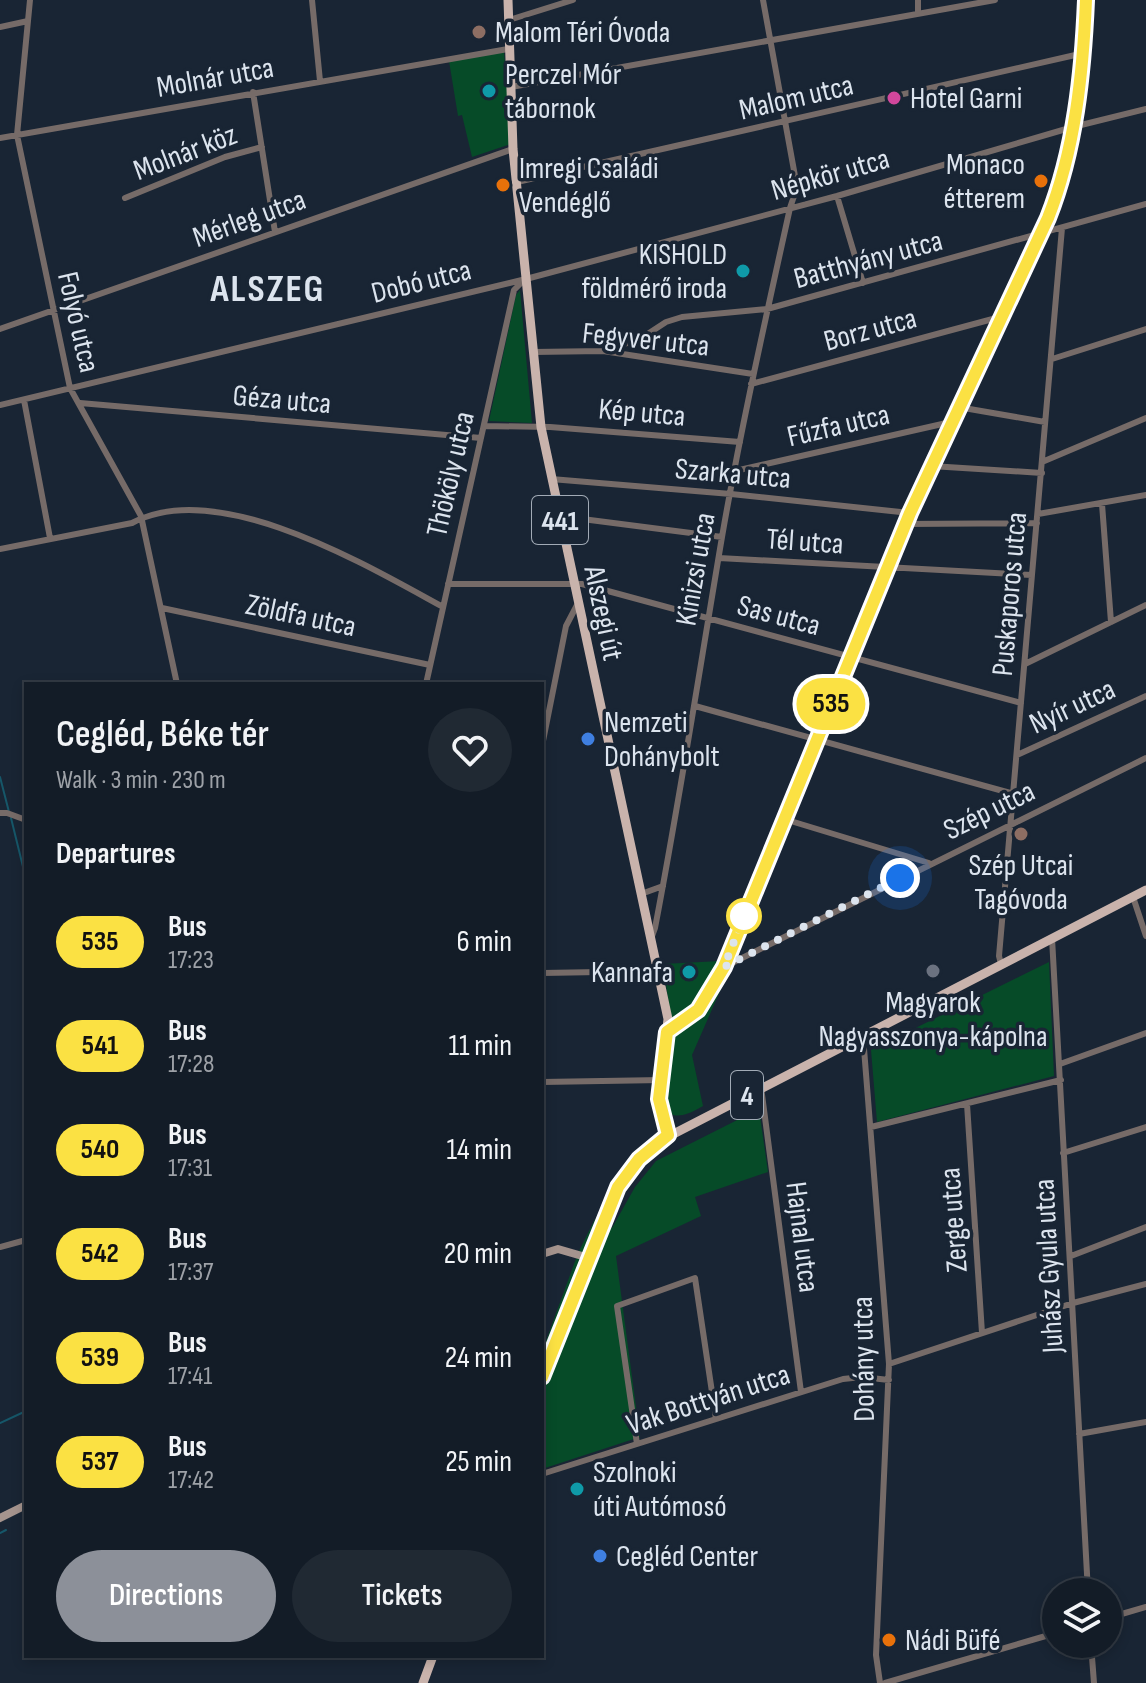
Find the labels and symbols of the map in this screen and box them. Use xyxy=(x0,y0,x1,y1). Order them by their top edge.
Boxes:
place label: Malom Téri Óvoda xyxy=(495,15,670,51)
marker: Malom Téri Óvoda xyxy=(470,23,488,41)
street label: Molnár utca xyxy=(154,50,277,106)
place label: Perczel Mór tábornok xyxy=(505,57,622,127)
street label: Malom utca xyxy=(736,67,857,129)
place label: Hotel Garni xyxy=(910,81,1022,117)
marker: Perczel Mór tábornok xyxy=(480,82,498,100)
marker: Hotel Garni xyxy=(885,89,903,107)
street label: Molnár köz xyxy=(129,117,242,189)
street label: Népkör utca xyxy=(767,141,893,209)
place label: Monaco étterem xyxy=(943,147,1025,217)
place label: Imregi Családi Vendéglő xyxy=(519,151,659,221)
marker: Monaco étterem xyxy=(1032,172,1050,190)
marker: Imregi Családi Vendéglő xyxy=(494,176,512,194)
street label: Mérleg utca xyxy=(188,182,311,256)
street label: Batthyány utca xyxy=(790,223,947,297)
place label: KISHOLD földmérő iroda xyxy=(582,237,727,307)
street label: Dobó utca xyxy=(368,252,475,312)
marker: KISHOLD földmérő iroda xyxy=(734,262,752,280)
district label: ALSZEG xyxy=(210,267,325,312)
street label: Folyó utca xyxy=(49,268,107,376)
street label: Borz utca xyxy=(820,300,921,360)
street label: Fegyver utca xyxy=(581,315,711,365)
street label: Géza utca xyxy=(231,378,333,422)
street label: Kép utca xyxy=(597,391,687,435)
street label: Fűzfa utca xyxy=(784,397,893,455)
street label: Thököly utca xyxy=(419,408,483,540)
street label: Szarka utca xyxy=(674,451,792,497)
road number: 441 xyxy=(532,496,588,544)
street label: Kinizsi utca xyxy=(668,510,724,629)
street label: Puskaporos utca xyxy=(985,511,1035,678)
street label: Tél utca xyxy=(765,521,845,563)
street label: Alszegi út xyxy=(575,562,631,664)
street label: Zöldfa utca xyxy=(242,587,359,645)
street label: Sas utca xyxy=(733,588,824,644)
street label: Nyír utca xyxy=(1024,671,1121,742)
line badge: 535 xyxy=(785,678,877,730)
place label: Nemzeti Dohánybolt xyxy=(604,705,720,775)
marker: Nemzeti Dohánybolt xyxy=(579,730,597,748)
street label: Szép utca xyxy=(938,773,1041,848)
marker: Szép Utcai Tagóvoda xyxy=(1012,825,1030,843)
place label: Szép Utcai Tagóvoda xyxy=(969,848,1073,918)
your location xyxy=(880,858,920,898)
unlabelled marker xyxy=(727,899,761,933)
place label: Kannafa xyxy=(591,955,673,991)
marker: Magyarok Nagyasszonya-kápolna xyxy=(924,962,942,980)
marker: Kannafa xyxy=(680,963,698,981)
place label: Magyarok Nagyasszonya-kápolna xyxy=(819,985,1047,1055)
road number: 4 xyxy=(731,1071,763,1119)
street label: Zerge utca xyxy=(932,1166,976,1274)
street label: Juhász Gyula utca xyxy=(1026,1178,1072,1355)
street label: Hajnal utca xyxy=(777,1180,827,1295)
street label: Dohány utca xyxy=(845,1296,883,1422)
street label: Vak Bottyán utca xyxy=(622,1357,794,1443)
place label: Szolnoki úti Autómosó xyxy=(593,1455,727,1525)
marker: Szolnoki úti Autómosó xyxy=(568,1480,586,1498)
place label: Cegléd Center xyxy=(616,1539,759,1575)
marker: Cegléd Center xyxy=(591,1547,609,1565)
place label: Nádi Büfé xyxy=(905,1623,1001,1659)
marker: Nádi Büfé xyxy=(880,1631,898,1649)

